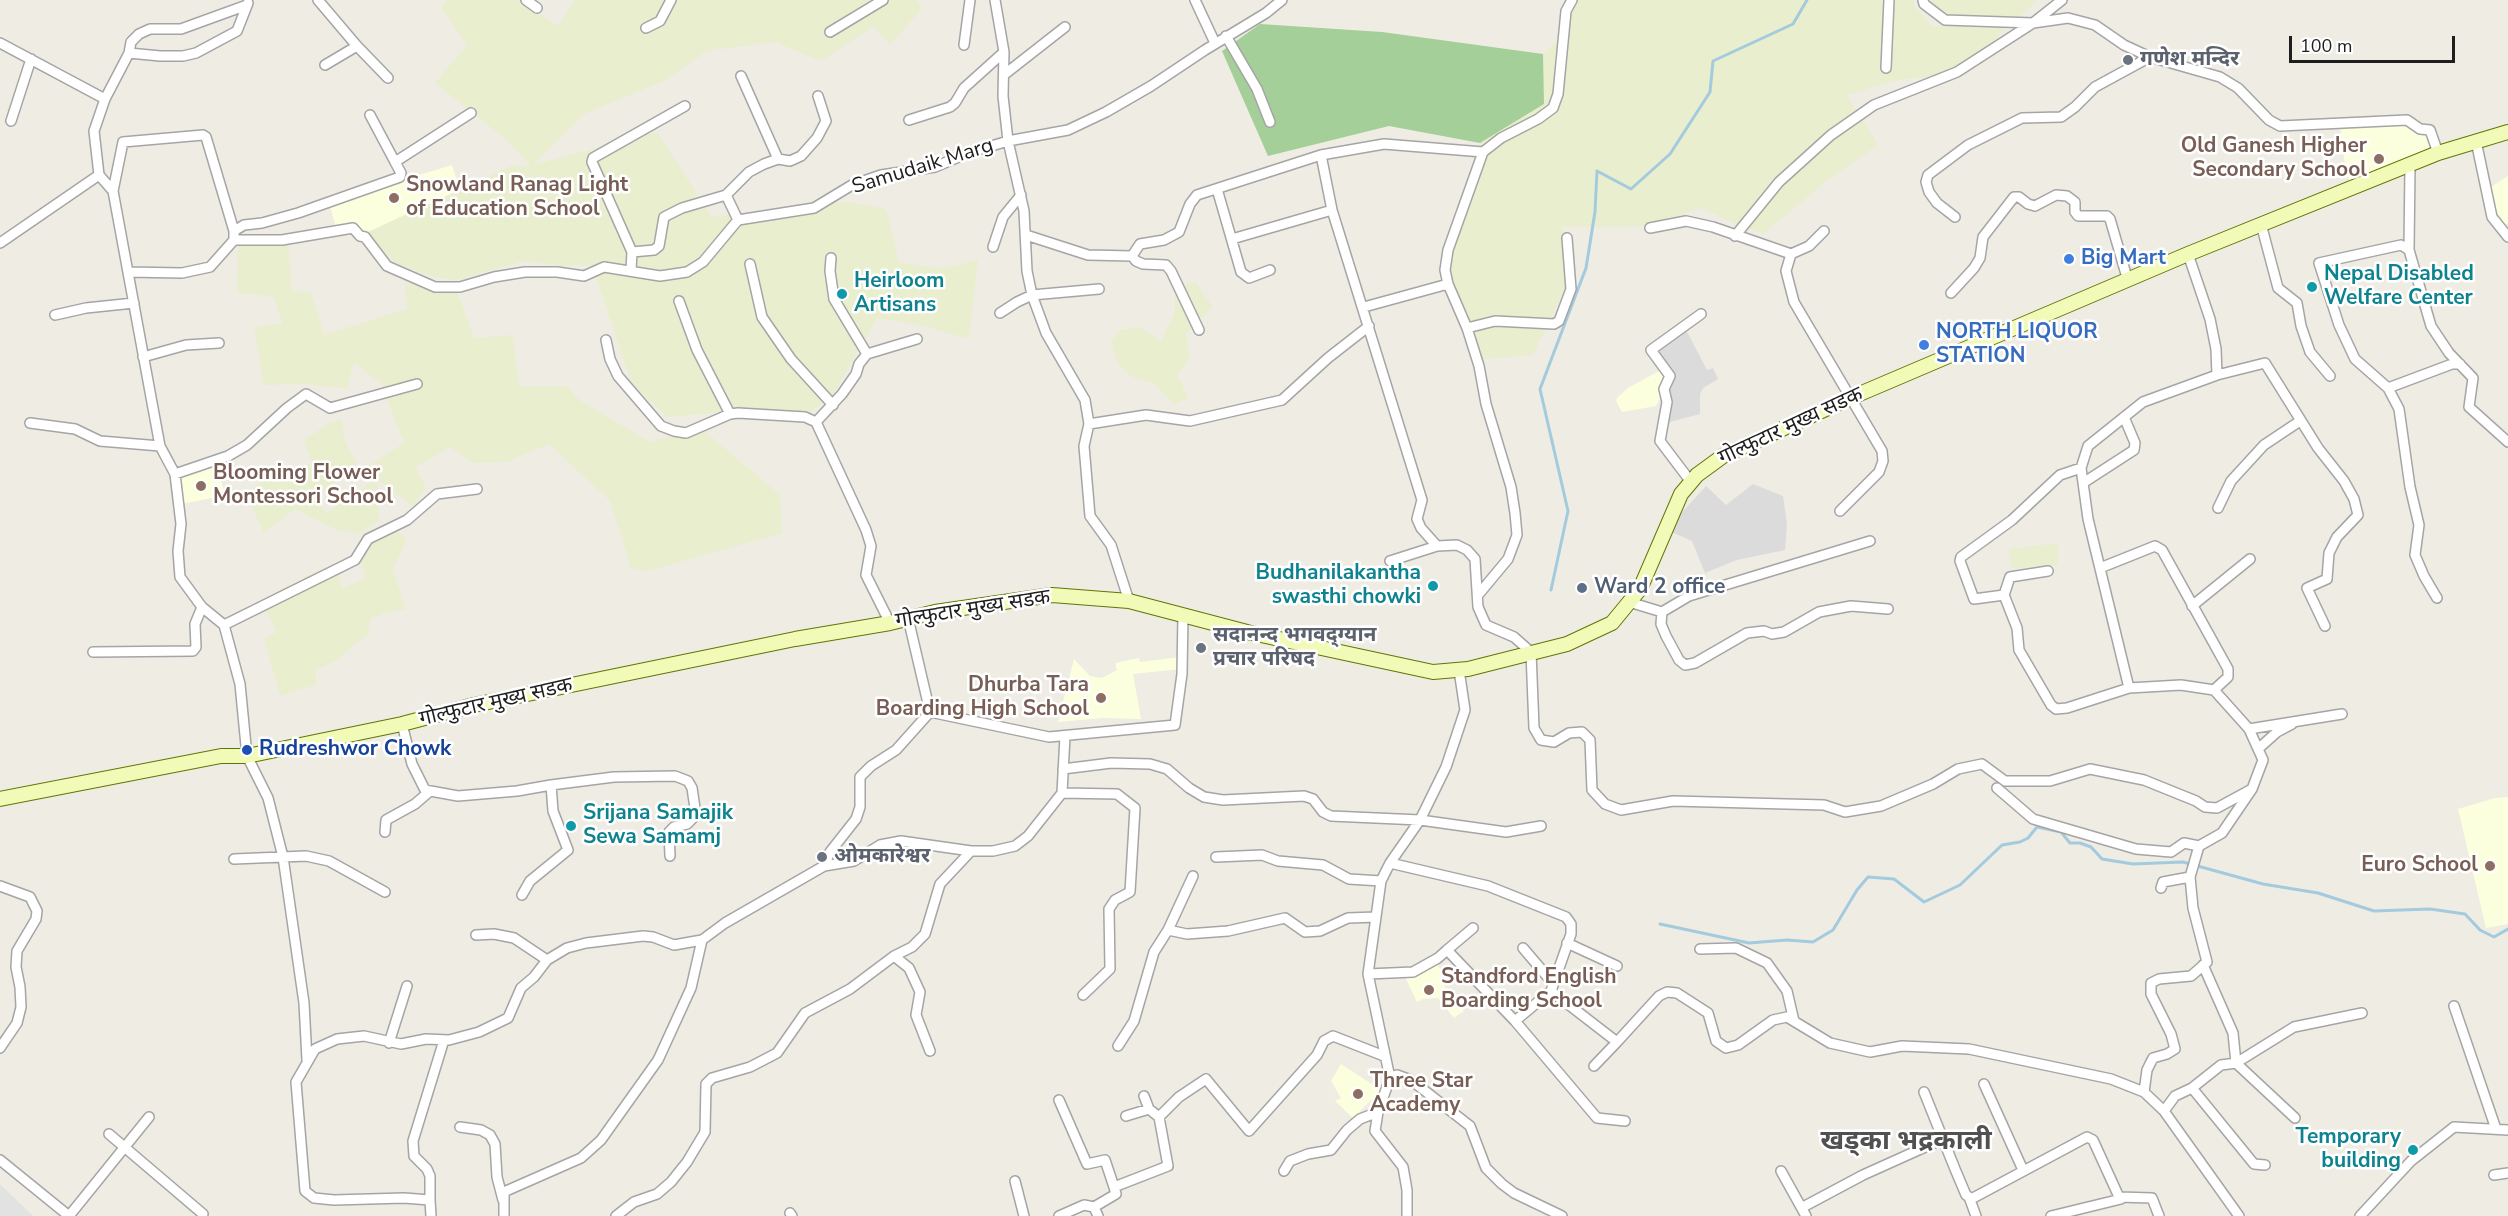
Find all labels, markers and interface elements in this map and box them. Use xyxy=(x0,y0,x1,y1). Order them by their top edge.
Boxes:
scale bar xyxy=(2292,24,2458,62)
text: 100 m xyxy=(2300,34,2352,58)
place label: गणेश मन्दिर xyxy=(2140,47,2239,73)
marker: गणेश मन्दिर xyxy=(2121,53,2135,67)
street label: Samudaik Marg xyxy=(849,134,997,200)
place label: Old Ganesh Higher Secondary School xyxy=(2181,134,2367,184)
marker: Old Ganesh Higher Secondary School xyxy=(2372,152,2386,166)
place label: Snowland Ranag Light of Education School xyxy=(406,173,628,223)
marker: Snowland Ranag Light of Education School xyxy=(387,191,401,205)
place label: Big Mart xyxy=(2081,246,2166,272)
marker: Big Mart xyxy=(2062,252,2076,266)
place label: Nepal Disabled Welfare Center xyxy=(2324,262,2474,312)
place label: Heirloom Artisans xyxy=(854,269,944,319)
marker: Nepal Disabled Welfare Center xyxy=(2305,280,2319,294)
marker: Heirloom Artisans xyxy=(835,287,849,301)
place label: NORTH LIQUOR STATION xyxy=(1936,320,2098,370)
marker: NORTH LIQUOR STATION xyxy=(1917,338,1931,352)
street label: गोल्फुटार मुख्य सडक xyxy=(1715,383,1867,471)
place label: Blooming Flower Montessori School xyxy=(213,461,393,511)
marker: Blooming Flower Montessori School xyxy=(194,479,208,493)
place label: Budhanilakantha swasthi chowki xyxy=(1255,561,1421,611)
place label: Ward 2 office xyxy=(1594,575,1725,601)
marker: Budhanilakantha swasthi chowki xyxy=(1426,579,1440,593)
marker: Ward 2 office xyxy=(1575,581,1589,595)
street label: गोल्फुटार मुख्य सडक xyxy=(894,585,1052,635)
place label: सदानन्द भगवद्ग्यान प्रचार परिषद xyxy=(1213,623,1377,673)
marker: सदानन्द भगवद्ग्यान प्रचार परिषद xyxy=(1194,641,1208,655)
street label: गोल्फुटार मुख्य सडक xyxy=(417,673,575,733)
place label: Dhurba Tara Boarding High School xyxy=(876,673,1089,723)
marker: Dhurba Tara Boarding High School xyxy=(1094,691,1108,705)
place label: Rudreshwor Chowk xyxy=(259,737,451,763)
marker: Rudreshwor Chowk xyxy=(240,743,254,757)
place label: Srijana Samajik Sewa Samamj xyxy=(583,801,733,851)
marker: Srijana Samajik Sewa Samamj xyxy=(564,819,578,833)
place label: ओमकारेश्वर xyxy=(834,844,930,870)
marker: ओमकारेश्वर xyxy=(815,850,829,864)
place label: Euro School xyxy=(2361,853,2478,879)
marker: Euro School xyxy=(2483,859,2497,873)
place label: Standford English Boarding School xyxy=(1441,965,1616,1015)
marker: Standford English Boarding School xyxy=(1422,983,1436,997)
place label: Three Star Academy xyxy=(1370,1069,1473,1119)
marker: Three Star Academy xyxy=(1351,1087,1365,1101)
place label: Temporary building xyxy=(2296,1125,2401,1175)
district label: खड्का भद्रकाली xyxy=(1820,1126,1992,1158)
marker: Temporary building xyxy=(2406,1143,2420,1157)

